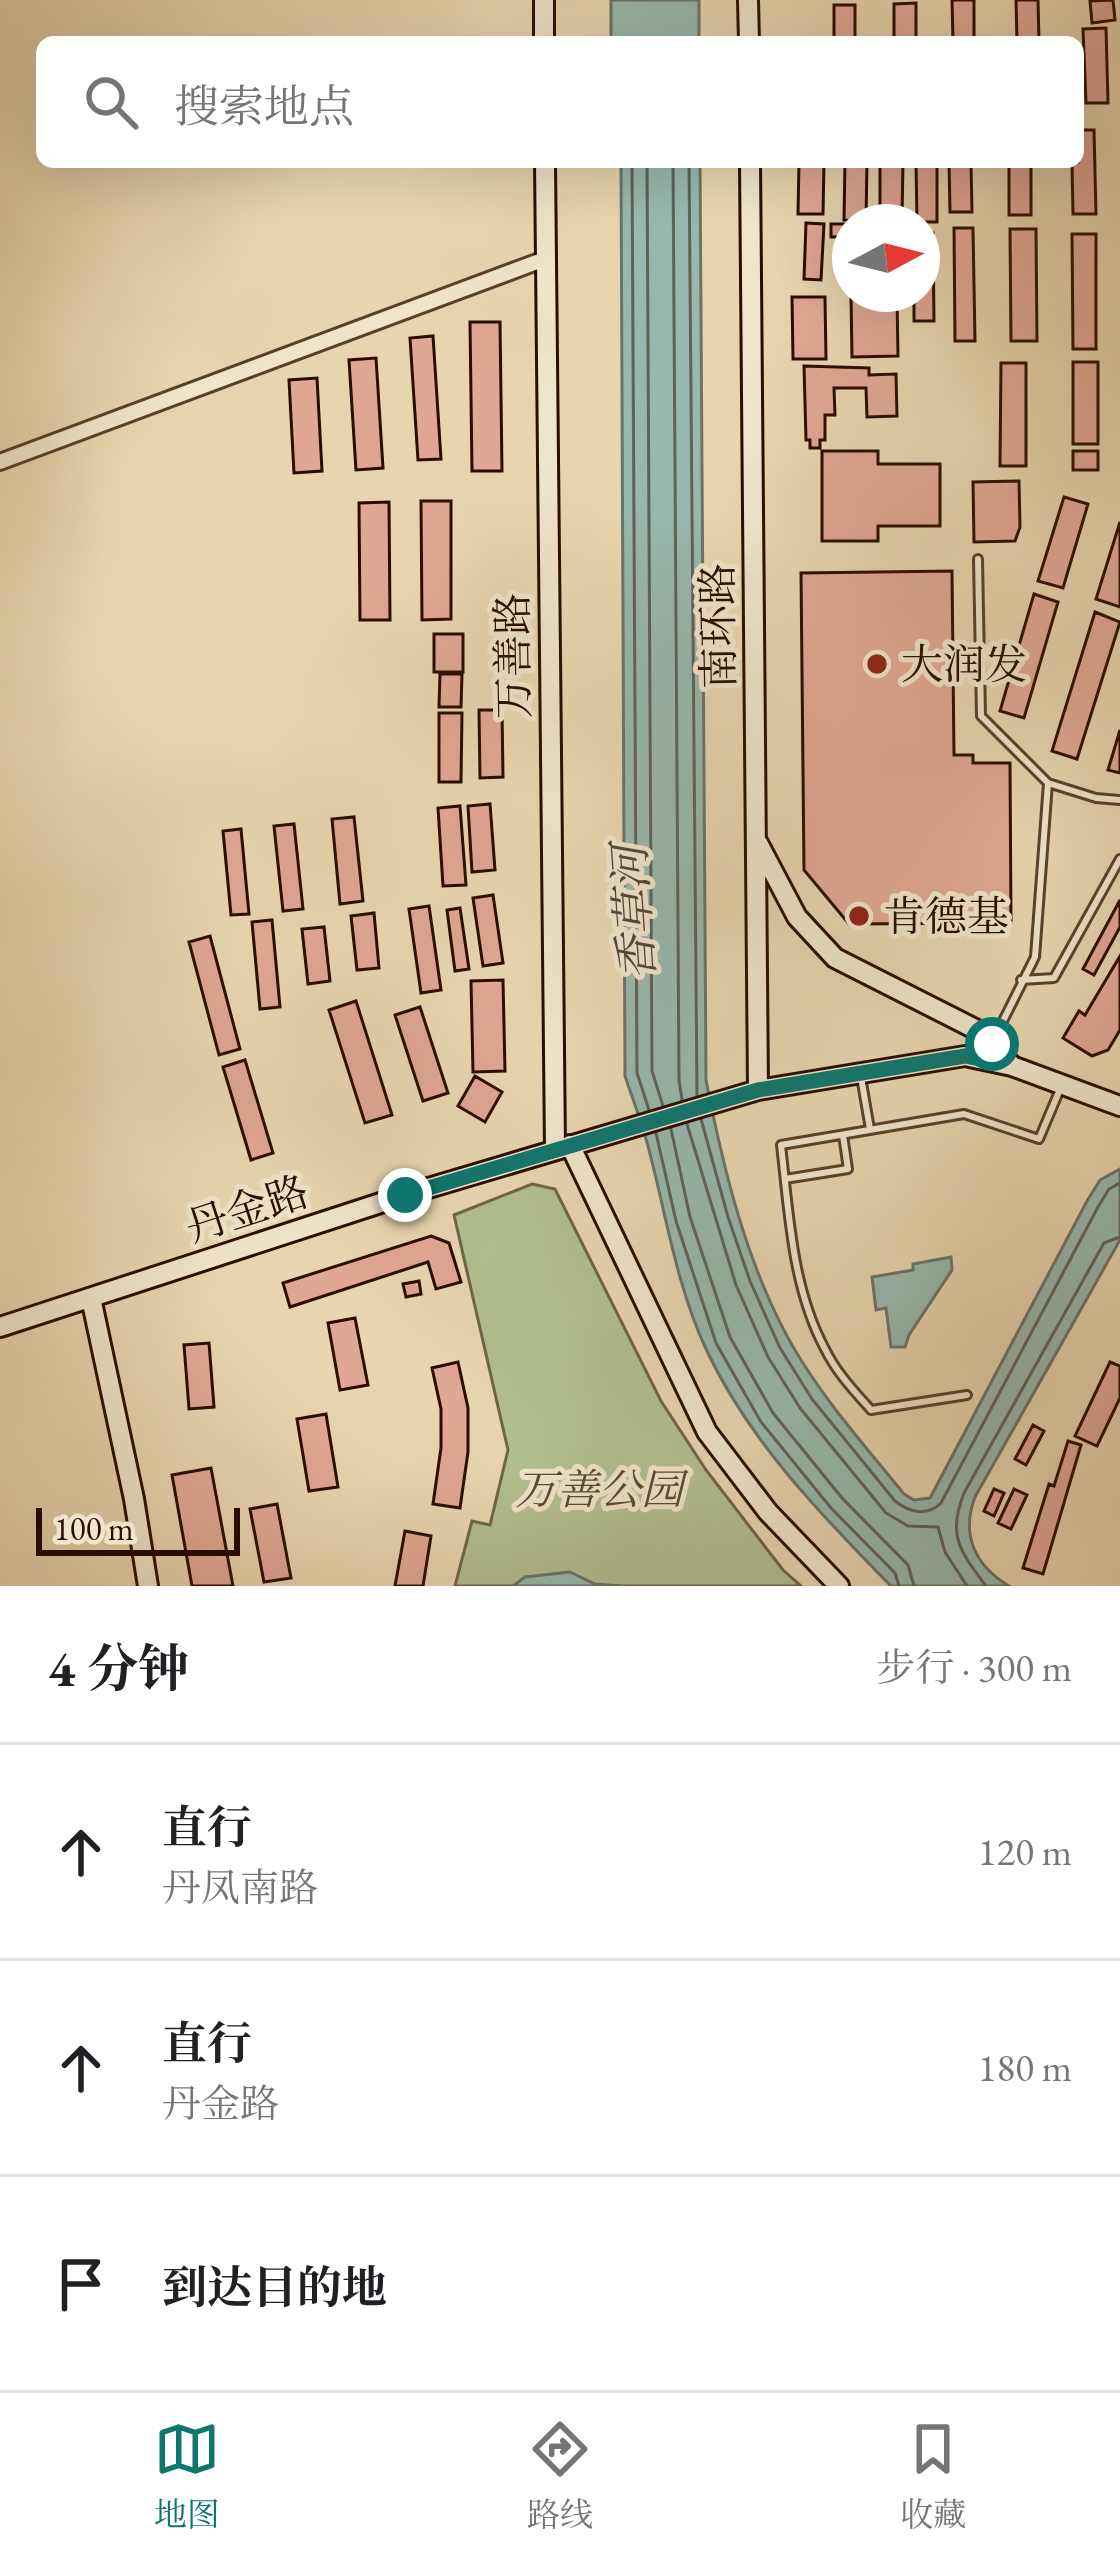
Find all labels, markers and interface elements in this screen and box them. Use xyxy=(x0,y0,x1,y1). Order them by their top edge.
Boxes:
search box xyxy=(36,36,1084,168)
icon: search xyxy=(78,69,144,135)
text: 搜索地点 xyxy=(174,77,354,135)
north arrow xyxy=(832,204,940,312)
street label: 南环路 xyxy=(689,563,747,689)
street label: 万善路 xyxy=(484,593,542,719)
place label: 大润发 xyxy=(901,637,1027,692)
marker: 大润发 xyxy=(864,651,890,677)
water label: 香草河 xyxy=(599,837,667,982)
place label: 肯德基 xyxy=(883,889,1009,944)
marker: 肯德基 xyxy=(846,903,872,929)
route start xyxy=(965,1017,1019,1071)
street label: 丹金路 xyxy=(179,1163,315,1255)
route end xyxy=(378,1168,432,1222)
park label: 万善公园 xyxy=(515,1462,689,1517)
scale bar xyxy=(36,1502,240,1555)
text: 100 m xyxy=(54,1507,134,1550)
text: 4 分钟 xyxy=(48,1635,189,1701)
text: 步行 · 300 m xyxy=(876,1642,1072,1693)
text: 直行 xyxy=(162,1798,252,1856)
icon: ahead xyxy=(48,1819,114,1885)
text: 120 m xyxy=(978,1826,1072,1877)
text: 丹凤南路 xyxy=(162,1862,318,1913)
text: 直行 xyxy=(162,2014,252,2072)
icon: ahead xyxy=(48,2035,114,2101)
text: 180 m xyxy=(978,2042,1072,2093)
text: 丹金路 xyxy=(162,2078,279,2129)
icon: arrive xyxy=(48,2251,114,2317)
text: 到达目的地 xyxy=(162,2258,387,2316)
tab: 地图 xyxy=(154,2416,220,2536)
tab: 路线 xyxy=(527,2416,593,2536)
tab: 收藏 xyxy=(900,2416,966,2536)

